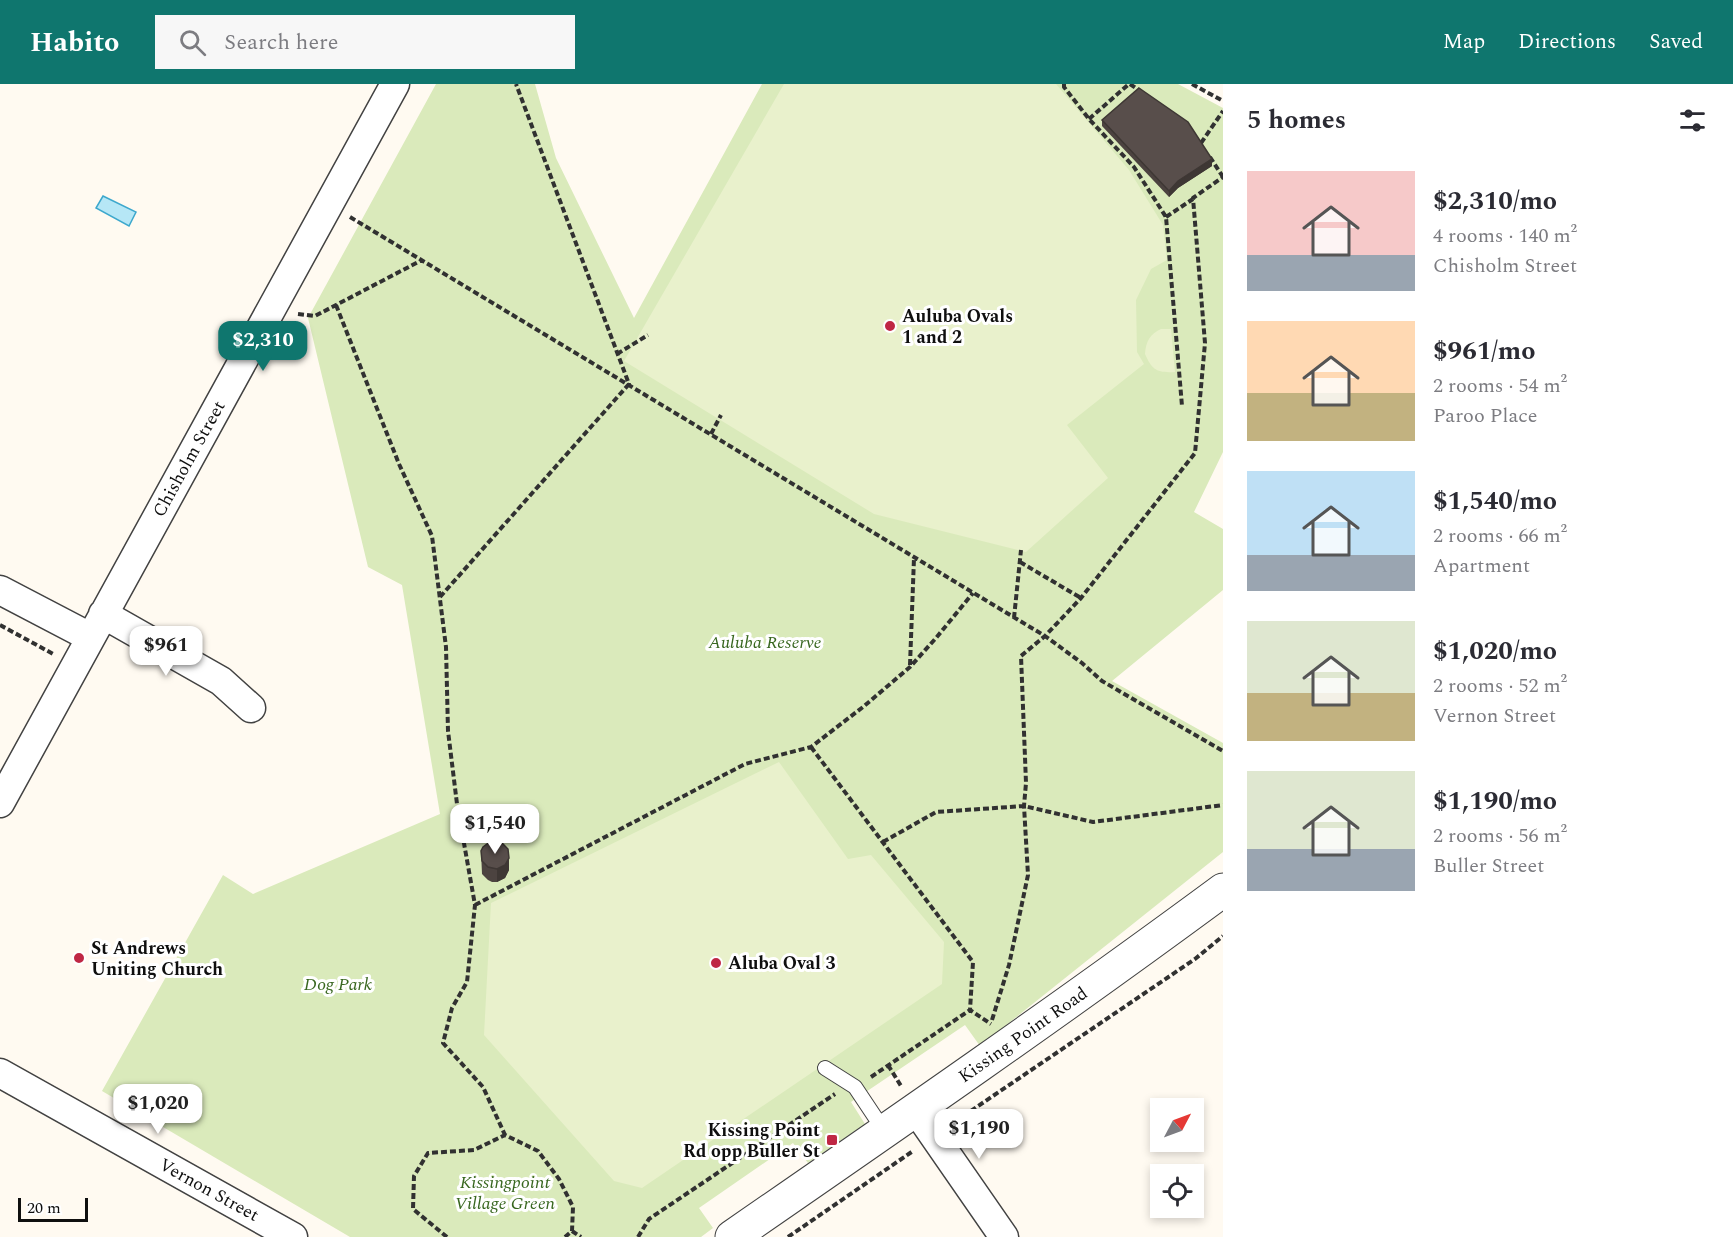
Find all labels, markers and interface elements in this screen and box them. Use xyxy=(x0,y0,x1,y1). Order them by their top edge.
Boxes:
search box xyxy=(155,15,575,69)
text: Habito xyxy=(30,21,119,64)
icon: search xyxy=(176,26,209,59)
text: Search here xyxy=(224,26,338,59)
text: Map xyxy=(1443,26,1485,58)
text: Directions xyxy=(1518,26,1616,58)
text: Saved xyxy=(1649,26,1703,58)
text: 5 homes xyxy=(1247,100,1346,140)
icon: filters xyxy=(1676,104,1709,137)
text: $2,310/mo xyxy=(1433,181,1557,221)
icon: home xyxy=(1295,195,1367,267)
text: 4 rooms · 140 m² xyxy=(1433,221,1577,251)
text: Chisholm Street xyxy=(1433,251,1577,281)
place label: Auluba Ovals 1 and 2 xyxy=(902,303,1013,351)
marker: Auluba Ovals 1 and 2 xyxy=(883,319,897,333)
pin: $2,310 xyxy=(214,321,312,372)
text: $2,310 xyxy=(232,325,294,355)
text: $961/mo xyxy=(1433,331,1536,371)
icon: home xyxy=(1295,345,1367,417)
text: 2 rooms · 54 m² xyxy=(1433,371,1567,401)
street label: Chisholm Street xyxy=(146,396,232,522)
text: Paroo Place xyxy=(1433,401,1537,431)
text: $1,540/mo xyxy=(1433,481,1557,521)
icon: home xyxy=(1295,495,1367,567)
text: 2 rooms · 66 m² xyxy=(1433,521,1567,551)
text: Apartment xyxy=(1433,551,1530,581)
pin: $961 xyxy=(130,626,202,677)
park label: Auluba Reserve xyxy=(708,629,821,656)
text: $961 xyxy=(144,630,188,660)
text: $1,020/mo xyxy=(1433,631,1557,671)
icon: home xyxy=(1295,645,1367,717)
text: 2 rooms · 52 m² xyxy=(1433,671,1567,701)
text: Vernon Street xyxy=(1433,701,1556,731)
text: $1,190/mo xyxy=(1433,781,1557,821)
icon: home xyxy=(1295,795,1367,867)
pin: $1,540 xyxy=(446,804,544,855)
text: $1,540 xyxy=(464,808,526,838)
text: 2 rooms · 56 m² xyxy=(1433,821,1567,851)
text: Buller Street xyxy=(1433,851,1544,881)
place label: St Andrews Uniting Church xyxy=(91,935,223,983)
place label: Aluba Oval 3 xyxy=(728,950,836,977)
marker: St Andrews Uniting Church xyxy=(72,951,86,965)
marker: Aluba Oval 3 xyxy=(709,956,723,970)
park label: Dog Park xyxy=(304,971,373,998)
street label: Kissing Point Road xyxy=(953,980,1093,1090)
pin: $1,020 xyxy=(109,1084,207,1135)
text: $1,020 xyxy=(127,1088,189,1118)
north arrow xyxy=(1150,1098,1204,1152)
map controls xyxy=(1150,1098,1204,1218)
pin: $1,190 xyxy=(930,1109,1028,1160)
text: $1,190 xyxy=(948,1113,1010,1143)
place label: Kissing Point Rd opp Buller St xyxy=(683,1117,820,1165)
marker: Kissing Point Rd opp Buller St xyxy=(825,1133,839,1147)
street label: Vernon Street xyxy=(154,1151,264,1229)
button: locate xyxy=(1150,1164,1204,1218)
park label: Kissingpoint Village Green xyxy=(455,1169,556,1217)
scale bar xyxy=(18,1195,88,1222)
text: 20 m xyxy=(27,1196,61,1220)

